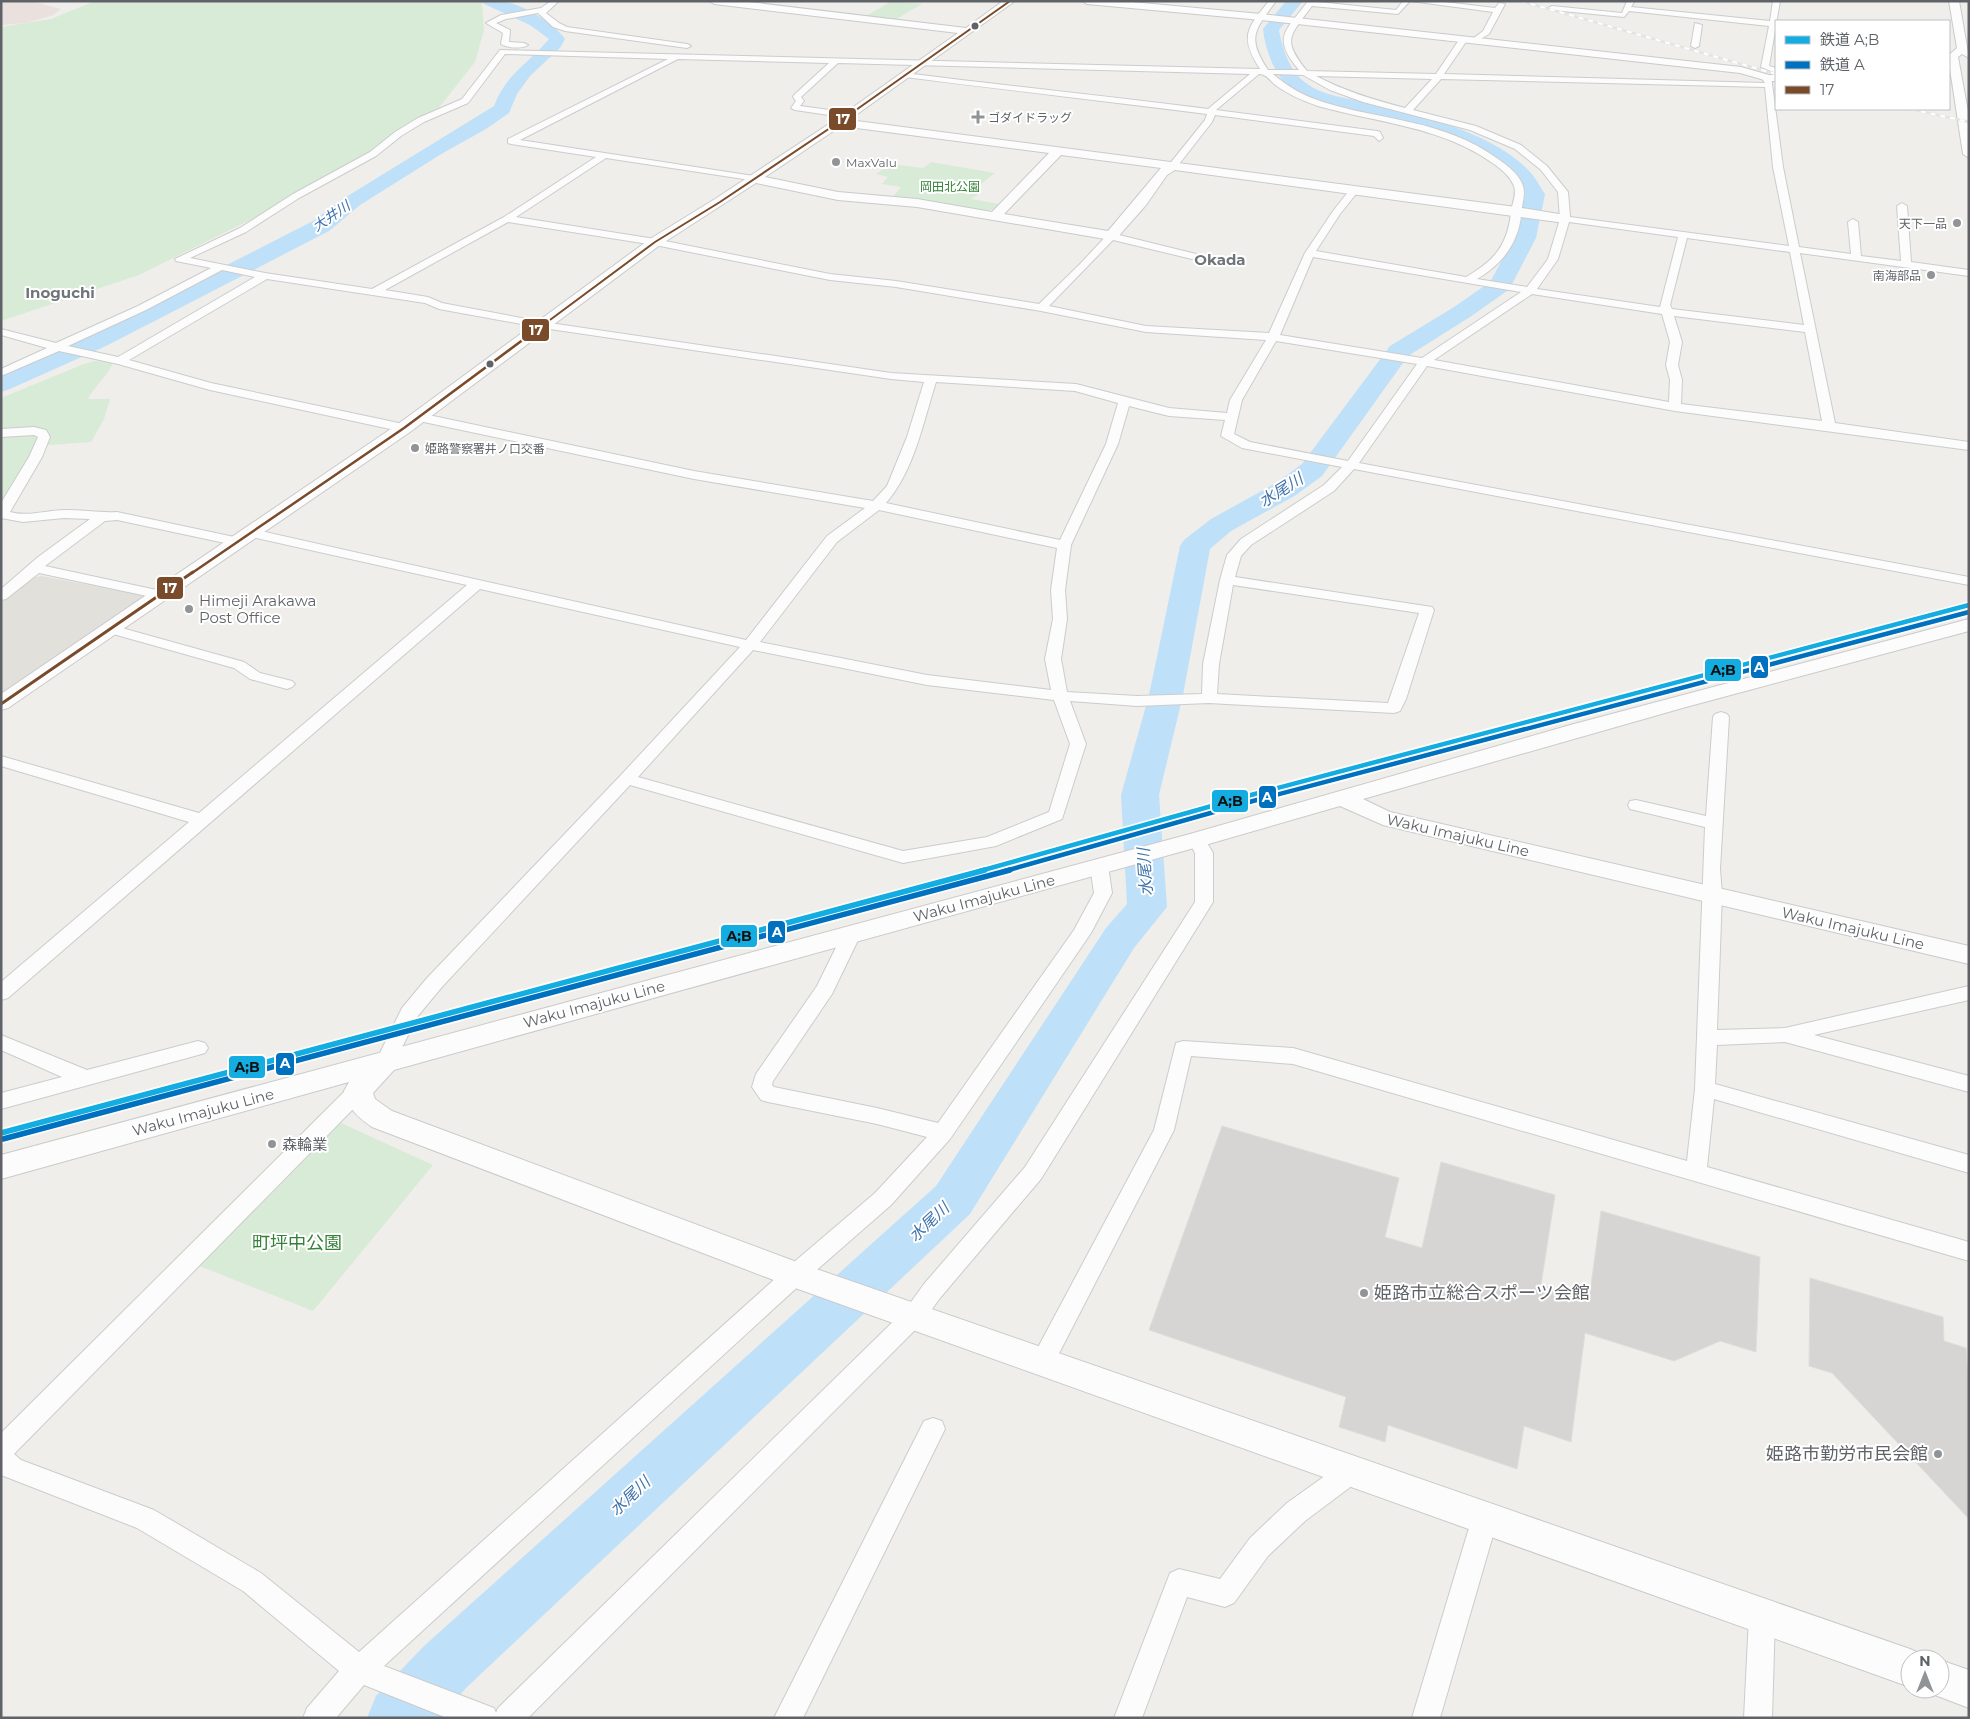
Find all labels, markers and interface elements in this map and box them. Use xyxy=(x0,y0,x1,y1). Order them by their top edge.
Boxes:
legend xyxy=(1775,20,1950,110)
unlabelled marker xyxy=(970,21,980,31)
text: 鉄道 A;B xyxy=(1820,30,1879,49)
text: 鉄道 A xyxy=(1820,55,1865,74)
text: 17 xyxy=(1820,80,1834,99)
line badge: 17 xyxy=(828,107,857,131)
text: 17 xyxy=(836,110,850,128)
place label: ゴダイドラッグ xyxy=(988,110,1072,125)
marker: ゴダイドラッグ xyxy=(972,111,984,123)
place label: MaxValu xyxy=(846,155,897,170)
marker: MaxValu xyxy=(830,156,842,168)
park label: 岡田北公園 xyxy=(920,179,980,194)
water label: 大井川 xyxy=(309,196,355,235)
place label: 天下一品 xyxy=(1899,216,1947,231)
marker: 天下一品 xyxy=(1951,217,1963,229)
district label: Okada xyxy=(1194,250,1246,269)
place label: 南海部品 xyxy=(1873,268,1921,283)
marker: 南海部品 xyxy=(1925,269,1937,281)
district label: Inoguchi xyxy=(25,283,95,302)
line badge: 17 xyxy=(521,318,550,342)
text: 17 xyxy=(529,321,543,339)
unlabelled marker xyxy=(485,359,495,369)
place label: 姫路警察署井ノ口交番 xyxy=(425,441,545,456)
marker: 姫路警察署井ノ口交番 xyxy=(409,442,421,454)
water label: 水尾川 xyxy=(1256,468,1308,511)
line badge: 17 xyxy=(156,576,184,600)
text: 17 xyxy=(163,579,177,597)
place label: Himeji Arakawa Post Office xyxy=(199,591,316,627)
marker: Himeji Arakawa Post Office xyxy=(183,603,195,615)
line badge: A xyxy=(1750,655,1769,679)
line badge: A;B xyxy=(1704,658,1742,682)
text: A xyxy=(1753,658,1765,676)
text: A;B xyxy=(1709,661,1736,679)
line badge: A xyxy=(1258,785,1277,809)
text: A xyxy=(1261,788,1273,806)
line badge: A;B xyxy=(1211,789,1249,813)
text: A;B xyxy=(1216,792,1243,810)
street label: Waku Imajuku Line xyxy=(1385,809,1531,861)
water label: 水尾川 xyxy=(1134,845,1156,897)
street label: Waku Imajuku Line xyxy=(911,870,1057,926)
street label: Waku Imajuku Line xyxy=(1780,902,1926,954)
line badge: A xyxy=(767,920,786,944)
text: A xyxy=(771,923,783,941)
line badge: A;B xyxy=(720,924,758,948)
text: A;B xyxy=(725,927,752,945)
street label: Waku Imajuku Line xyxy=(521,976,667,1032)
line badge: A xyxy=(275,1052,295,1076)
text: A xyxy=(279,1054,291,1072)
line badge: A;B xyxy=(228,1055,266,1079)
text: A;B xyxy=(233,1058,260,1076)
street label: Waku Imajuku Line xyxy=(130,1084,276,1140)
place label: 森輪業 xyxy=(282,1135,327,1154)
marker: 森輪業 xyxy=(266,1138,278,1150)
water label: 水尾川 xyxy=(905,1197,954,1245)
park label: 町坪中公園 xyxy=(252,1232,342,1254)
place label: 姫路市立総合スポーツ会館 xyxy=(1374,1282,1590,1304)
marker: 姫路市立総合スポーツ会館 xyxy=(1358,1287,1370,1299)
place label: 姫路市勤労市民会館 xyxy=(1766,1443,1928,1465)
marker: 姫路市勤労市民会館 xyxy=(1932,1448,1944,1460)
water label: 水尾川 xyxy=(606,1471,655,1519)
north arrow xyxy=(1900,1649,1950,1699)
text: N xyxy=(1919,1652,1931,1670)

